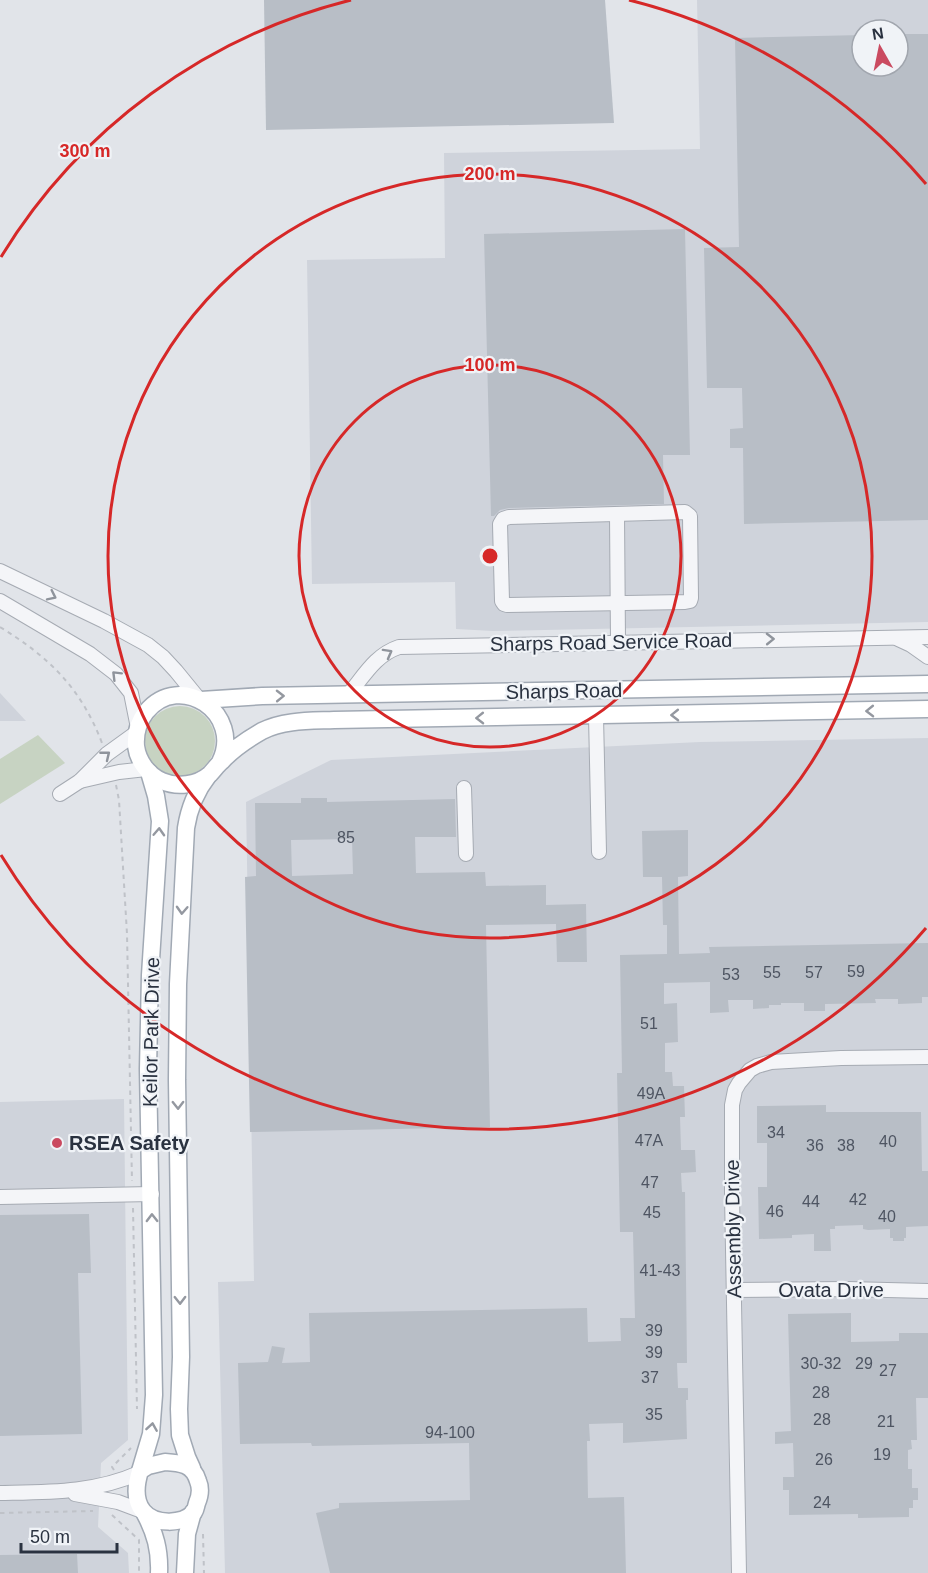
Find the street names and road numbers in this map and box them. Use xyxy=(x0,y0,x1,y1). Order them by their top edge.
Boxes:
street label: Sharps Road Service Road xyxy=(490,629,732,655)
street label: Sharps Road xyxy=(505,679,623,703)
street label: Keilor Park Drive xyxy=(139,957,163,1107)
street label: Assembly Drive xyxy=(721,1159,745,1299)
street label: Ovata Drive xyxy=(778,1279,884,1301)

